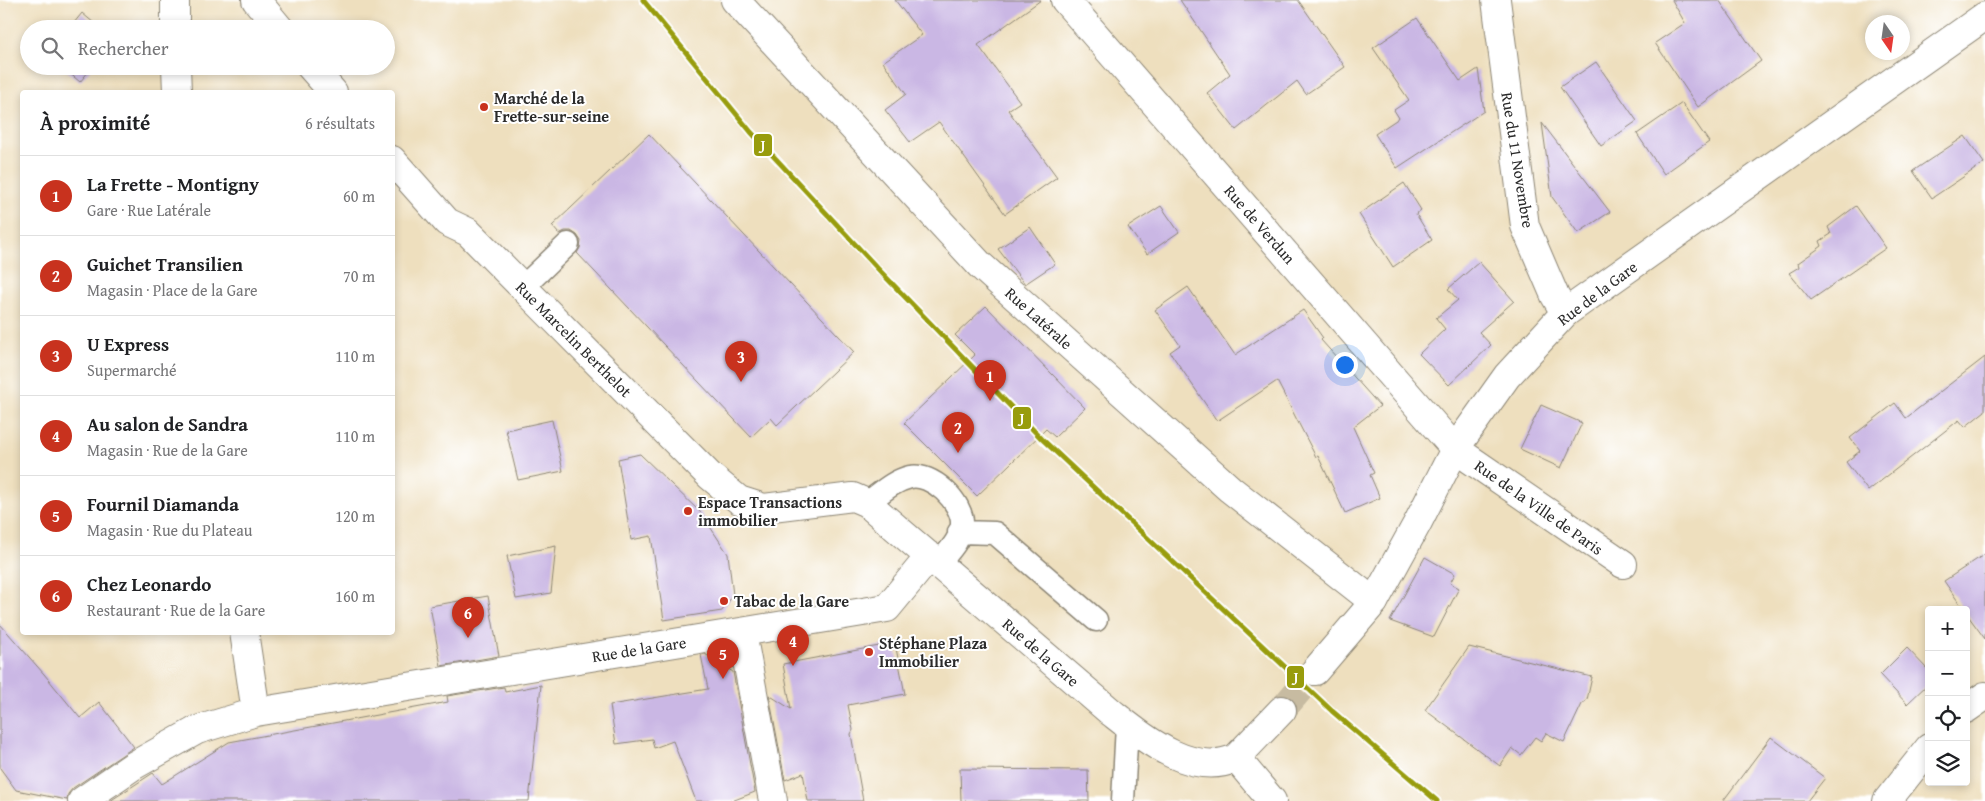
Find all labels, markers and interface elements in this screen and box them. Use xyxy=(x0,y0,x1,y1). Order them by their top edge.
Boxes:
north arrow xyxy=(1865,15,1910,60)
search box xyxy=(20,20,395,75)
icon: search xyxy=(38,34,66,62)
text: Rechercher xyxy=(78,34,169,62)
place label: Marché de la Frette-sur-seine xyxy=(494,86,609,128)
street label: Rue du 11 Novembre xyxy=(1495,90,1541,230)
marker: Marché de la Frette-sur-seine xyxy=(478,101,490,113)
text: À proximité xyxy=(40,107,150,138)
text: 6 résultats xyxy=(305,111,375,135)
line badge: J xyxy=(753,133,773,157)
text: J xyxy=(759,135,766,155)
text: La Frette - Montigny xyxy=(87,170,259,198)
street label: Rue de Verdun xyxy=(1219,179,1301,269)
text: 1 xyxy=(52,184,60,208)
text: 60 m xyxy=(343,184,375,208)
text: Gare · Rue Latérale xyxy=(87,198,211,222)
text: Guichet Transilien xyxy=(87,250,243,278)
street label: Rue de la Gare xyxy=(1552,255,1642,331)
text: 2 xyxy=(52,264,60,288)
text: 70 m xyxy=(343,264,375,288)
street label: Rue Marcelin Berthelot xyxy=(510,275,638,403)
text: Magasin · Place de la Gare xyxy=(87,278,258,302)
street label: Rue Latérale xyxy=(1000,281,1078,355)
text: U Express xyxy=(87,330,169,358)
pin: 3 xyxy=(725,341,757,382)
text: 3 xyxy=(52,344,60,368)
text: 110 m xyxy=(335,344,375,368)
your location xyxy=(1332,352,1358,378)
text: Supermarché xyxy=(87,358,177,382)
pin: 1 xyxy=(974,360,1006,401)
line badge: J xyxy=(1012,406,1032,430)
text: J xyxy=(1018,408,1025,428)
text: Au salon de Sandra xyxy=(87,410,248,438)
pin: 2 xyxy=(942,412,974,453)
text: 4 xyxy=(52,424,60,448)
text: 110 m xyxy=(335,424,375,448)
text: Magasin · Rue de la Gare xyxy=(87,438,248,462)
street label: Rue de la Ville de Paris xyxy=(1470,454,1608,560)
text: Fournil Diamanda xyxy=(87,490,239,518)
place label: Espace Transactions immobilier xyxy=(698,490,842,532)
text: 5 xyxy=(52,504,60,528)
text: 120 m xyxy=(335,504,375,528)
marker: Espace Transactions immobilier xyxy=(682,505,694,517)
text: Magasin · Rue du Plateau xyxy=(87,518,252,542)
text: Chez Leonardo xyxy=(87,570,211,598)
text: 6 xyxy=(52,584,60,608)
text: 160 m xyxy=(335,584,375,608)
place label: Tabac de la Gare xyxy=(734,589,849,613)
marker: Tabac de la Gare xyxy=(718,595,730,607)
pin: 6 xyxy=(452,597,484,638)
text: Restaurant · Rue de la Gare xyxy=(87,598,265,622)
map controls xyxy=(1925,606,1970,786)
button: + xyxy=(1925,606,1970,651)
street label: Rue de la Gare xyxy=(997,612,1085,692)
pin: 4 xyxy=(777,625,809,666)
street label: Rue de la Gare xyxy=(590,630,688,668)
place label: Stéphane Plaza Immobilier xyxy=(879,631,988,673)
pin: 5 xyxy=(707,638,739,679)
marker: Stéphane Plaza Immobilier xyxy=(863,646,875,658)
button: − xyxy=(1925,651,1970,696)
line badge: J xyxy=(1286,665,1305,689)
text: J xyxy=(1292,667,1299,687)
button: locate xyxy=(1925,696,1970,741)
button: layers xyxy=(1925,741,1970,786)

